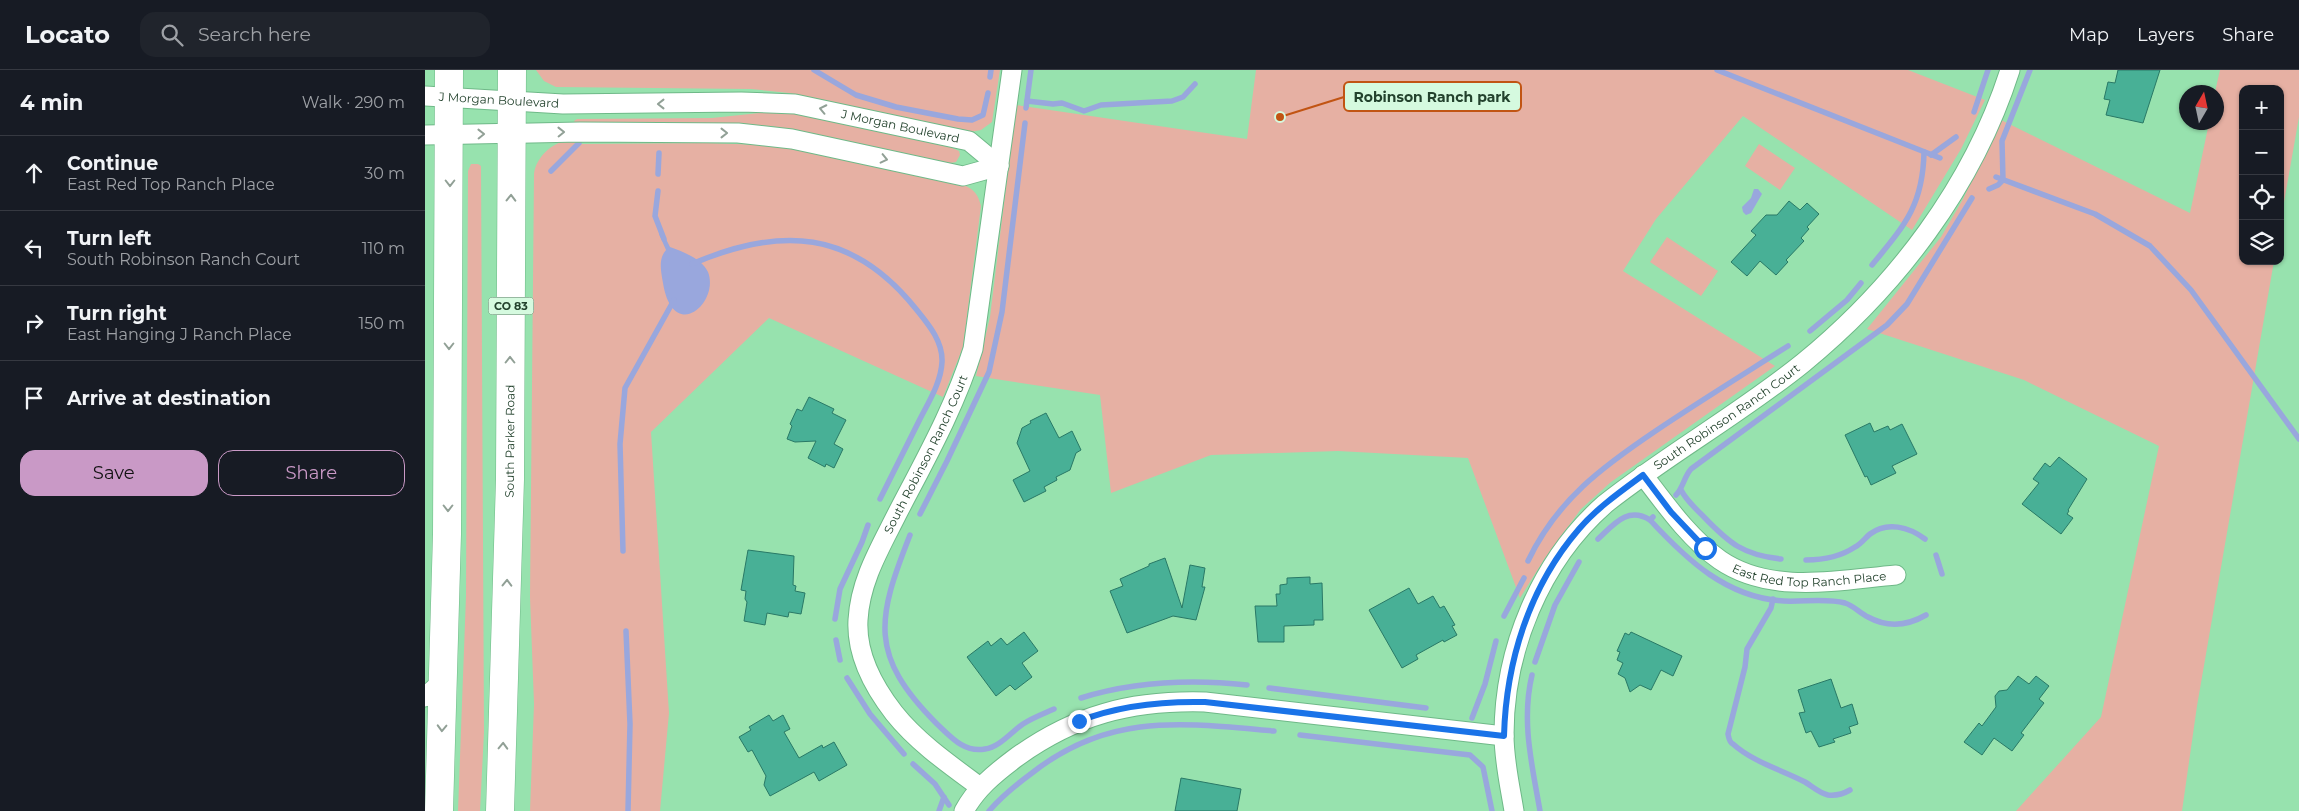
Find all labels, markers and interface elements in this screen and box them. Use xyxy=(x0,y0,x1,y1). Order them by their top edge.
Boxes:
search box xyxy=(140,12,490,57)
text: Locato xyxy=(25,20,110,49)
icon: search xyxy=(158,21,186,49)
text: Search here xyxy=(198,23,311,46)
text: Map xyxy=(2069,24,2109,46)
text: Layers xyxy=(2137,24,2194,46)
text: Share xyxy=(2222,24,2274,46)
callout: Robinson Ranch park xyxy=(1344,82,1521,111)
north arrow xyxy=(2179,85,2224,130)
map controls xyxy=(2239,85,2284,265)
button: + xyxy=(2239,85,2284,130)
text: Robinson Ranch park xyxy=(1353,88,1511,106)
street label: J Morgan Boulevard xyxy=(437,89,560,111)
text: 4 min xyxy=(20,90,83,115)
text: Walk · 290 m xyxy=(302,93,405,112)
one-way arrow xyxy=(657,99,664,109)
one-way arrow xyxy=(818,104,827,115)
street label: J Morgan Boulevard xyxy=(839,106,961,146)
one-way arrow xyxy=(558,127,565,137)
one-way arrow xyxy=(477,128,485,139)
one-way arrow xyxy=(720,128,728,138)
button: − xyxy=(2239,130,2284,175)
text: Continue xyxy=(67,152,158,175)
one-way arrow xyxy=(879,153,888,164)
icon: ahead xyxy=(20,159,48,187)
text: 30 m xyxy=(364,164,405,183)
text: East Red Top Ranch Place xyxy=(67,175,275,194)
button: locate xyxy=(2239,175,2284,220)
one-way arrow xyxy=(445,180,455,187)
one-way arrow xyxy=(506,194,517,202)
button: layers xyxy=(2239,220,2284,265)
text: Turn left xyxy=(67,227,152,250)
icon: left xyxy=(20,234,48,262)
text: 110 m xyxy=(362,239,405,258)
text: South Robinson Ranch Court xyxy=(67,250,300,269)
road number: CO 83 xyxy=(489,298,533,315)
text: Turn right xyxy=(67,302,167,325)
icon: right xyxy=(20,309,48,337)
text: 150 m xyxy=(358,314,405,333)
text: East Hanging J Ranch Place xyxy=(67,325,292,344)
one-way arrow xyxy=(444,342,454,350)
one-way arrow xyxy=(505,356,515,364)
street label: South Robinson Ranch Court xyxy=(1650,360,1803,473)
street label: South Robinson Ranch Court xyxy=(880,372,970,536)
icon: arrive xyxy=(20,384,48,412)
street label: South Parker Road xyxy=(501,385,517,498)
text: Arrive at destination xyxy=(67,387,271,410)
button: Save xyxy=(20,450,208,496)
button: Share xyxy=(218,450,405,496)
one-way arrow xyxy=(443,504,453,512)
route start xyxy=(1694,537,1717,560)
street label: East Red Top Ranch Place xyxy=(1730,560,1887,590)
one-way arrow xyxy=(502,579,513,587)
route end xyxy=(1068,710,1091,733)
one-way arrow xyxy=(437,725,448,733)
one-way arrow xyxy=(498,741,508,749)

